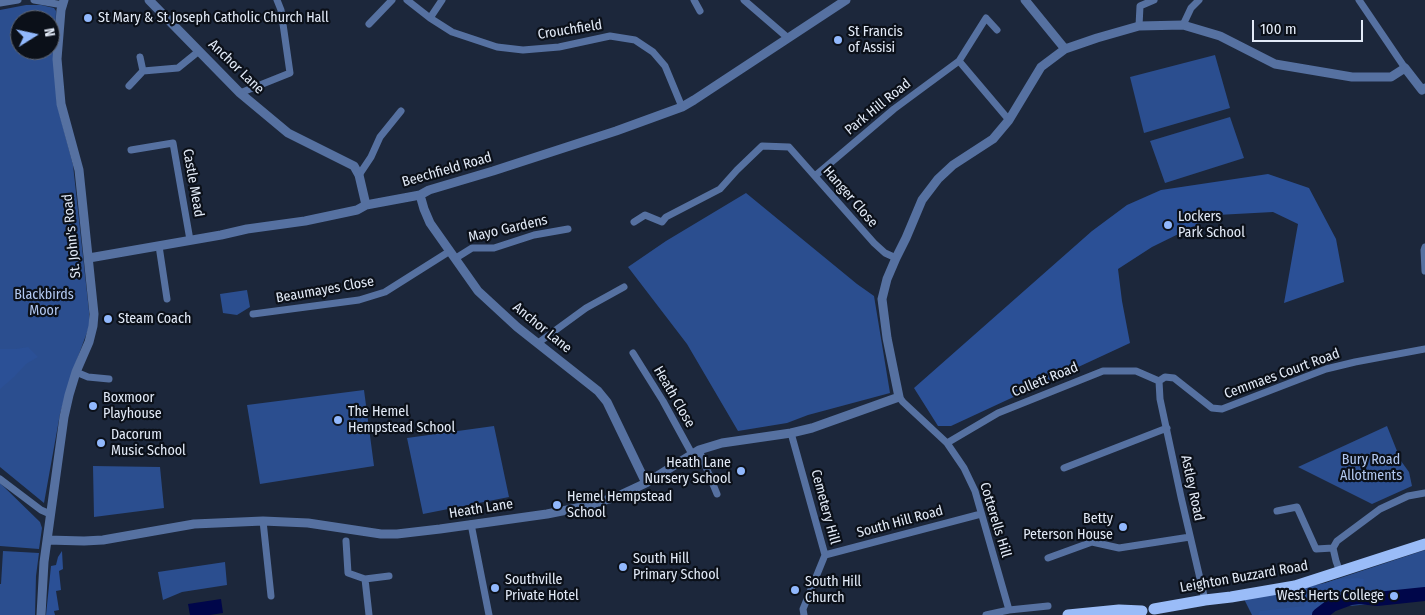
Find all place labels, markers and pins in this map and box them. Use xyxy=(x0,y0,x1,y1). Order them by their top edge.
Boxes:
place label: St Mary & St Joseph Catholic Church Hall xyxy=(98,10,329,26)
marker: St Mary & St Joseph Catholic Church Hall xyxy=(82,12,94,24)
place label: St Francis of Assisi xyxy=(848,24,903,56)
marker: St Francis of Assisi xyxy=(832,34,844,46)
place label: Lockers Park School xyxy=(1178,209,1245,242)
marker: Lockers Park School xyxy=(1162,219,1174,231)
place label: Steam Coach xyxy=(118,311,191,327)
marker: Steam Coach xyxy=(102,313,114,325)
place label: Boxmoor Playhouse xyxy=(103,390,162,422)
marker: Boxmoor Playhouse xyxy=(87,400,99,412)
place label: The Hemel Hempstead School xyxy=(348,404,455,437)
marker: The Hemel Hempstead School xyxy=(332,414,344,426)
place label: Dacorum Music School xyxy=(111,427,186,460)
marker: Dacorum Music School xyxy=(95,437,107,449)
place label: Heath Lane Nursery School xyxy=(644,455,731,488)
marker: Heath Lane Nursery School xyxy=(735,465,747,477)
place label: Hemel Hempstead School xyxy=(567,489,672,522)
marker: Hemel Hempstead School xyxy=(551,499,563,511)
place label: Betty Peterson House xyxy=(1023,511,1113,544)
marker: Betty Peterson House xyxy=(1117,521,1129,533)
place label: South Hill Primary School xyxy=(633,551,719,584)
marker: South Hill Primary School xyxy=(617,561,629,573)
place label: Southville Private Hotel xyxy=(505,572,579,604)
place label: South Hill Church xyxy=(805,574,861,606)
marker: Southville Private Hotel xyxy=(489,582,501,594)
marker: South Hill Church xyxy=(789,584,801,596)
place label: West Herts College xyxy=(1277,588,1384,604)
marker: West Herts College xyxy=(1388,590,1400,602)

